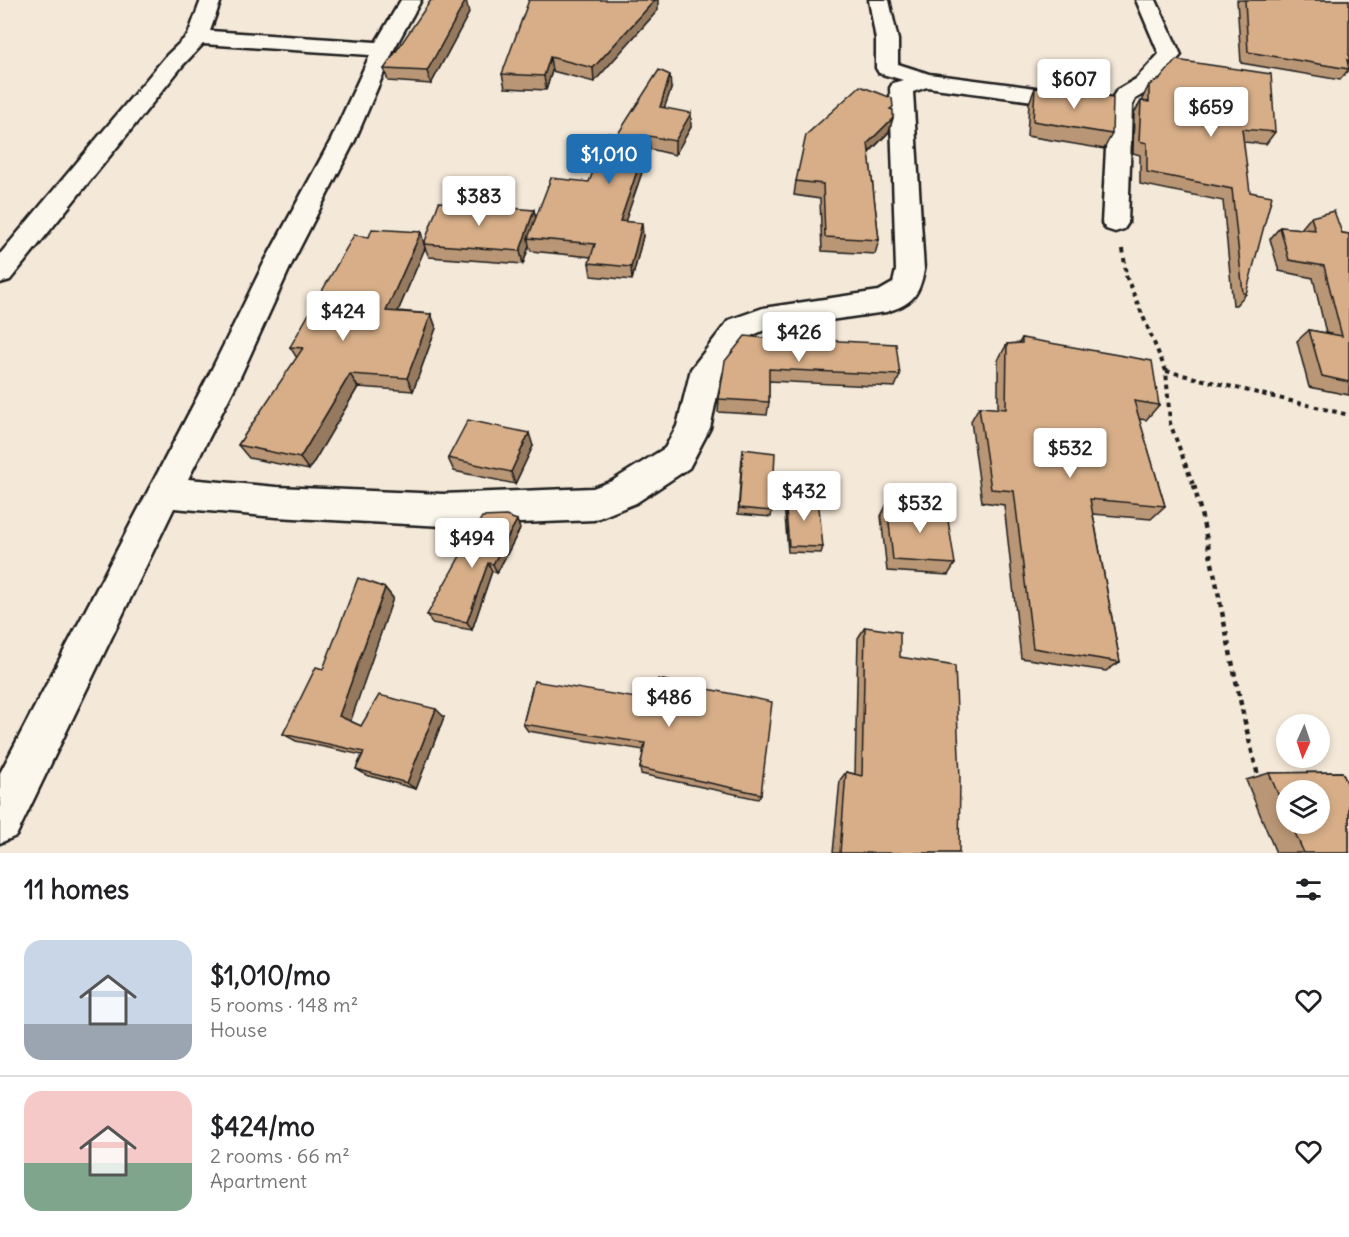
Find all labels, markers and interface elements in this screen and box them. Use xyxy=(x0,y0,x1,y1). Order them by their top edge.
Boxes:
pin: $607 xyxy=(1038,59,1110,110)
text: $607 xyxy=(1051,66,1097,91)
pin: $659 xyxy=(1175,87,1247,138)
text: $659 xyxy=(1188,94,1234,119)
pin: $1,010 xyxy=(560,134,658,185)
text: $1,010 xyxy=(580,141,638,166)
pin: $383 xyxy=(443,176,515,227)
text: $383 xyxy=(456,183,502,208)
pin: $424 xyxy=(307,291,379,342)
text: $424 xyxy=(321,298,365,323)
pin: $426 xyxy=(763,312,835,363)
text: $426 xyxy=(776,319,822,344)
pin: $532 xyxy=(1034,428,1106,479)
text: $532 xyxy=(1048,435,1092,460)
pin: $432 xyxy=(768,471,840,522)
text: $432 xyxy=(782,478,826,503)
pin: $532 xyxy=(884,483,956,534)
text: $532 xyxy=(898,490,942,515)
pin: $494 xyxy=(436,518,508,569)
text: $494 xyxy=(449,525,495,550)
pin: $486 xyxy=(633,677,705,728)
text: $486 xyxy=(646,684,692,709)
north arrow xyxy=(1276,714,1330,768)
map controls xyxy=(1276,714,1330,834)
button: layers xyxy=(1276,780,1330,834)
text: 11 homes xyxy=(24,873,129,906)
icon: filters xyxy=(1292,873,1325,906)
text: $1,010/mo xyxy=(210,959,331,992)
icon: home xyxy=(72,964,144,1036)
icon: heart xyxy=(1292,984,1325,1017)
text: 5 rooms · 148 m² xyxy=(210,992,358,1017)
text: House xyxy=(210,1017,267,1042)
text: $424/mo xyxy=(210,1110,315,1143)
icon: home xyxy=(72,1115,144,1187)
icon: heart xyxy=(1292,1135,1325,1168)
text: 2 rooms · 66 m² xyxy=(210,1143,350,1168)
text: Apartment xyxy=(210,1168,307,1193)

